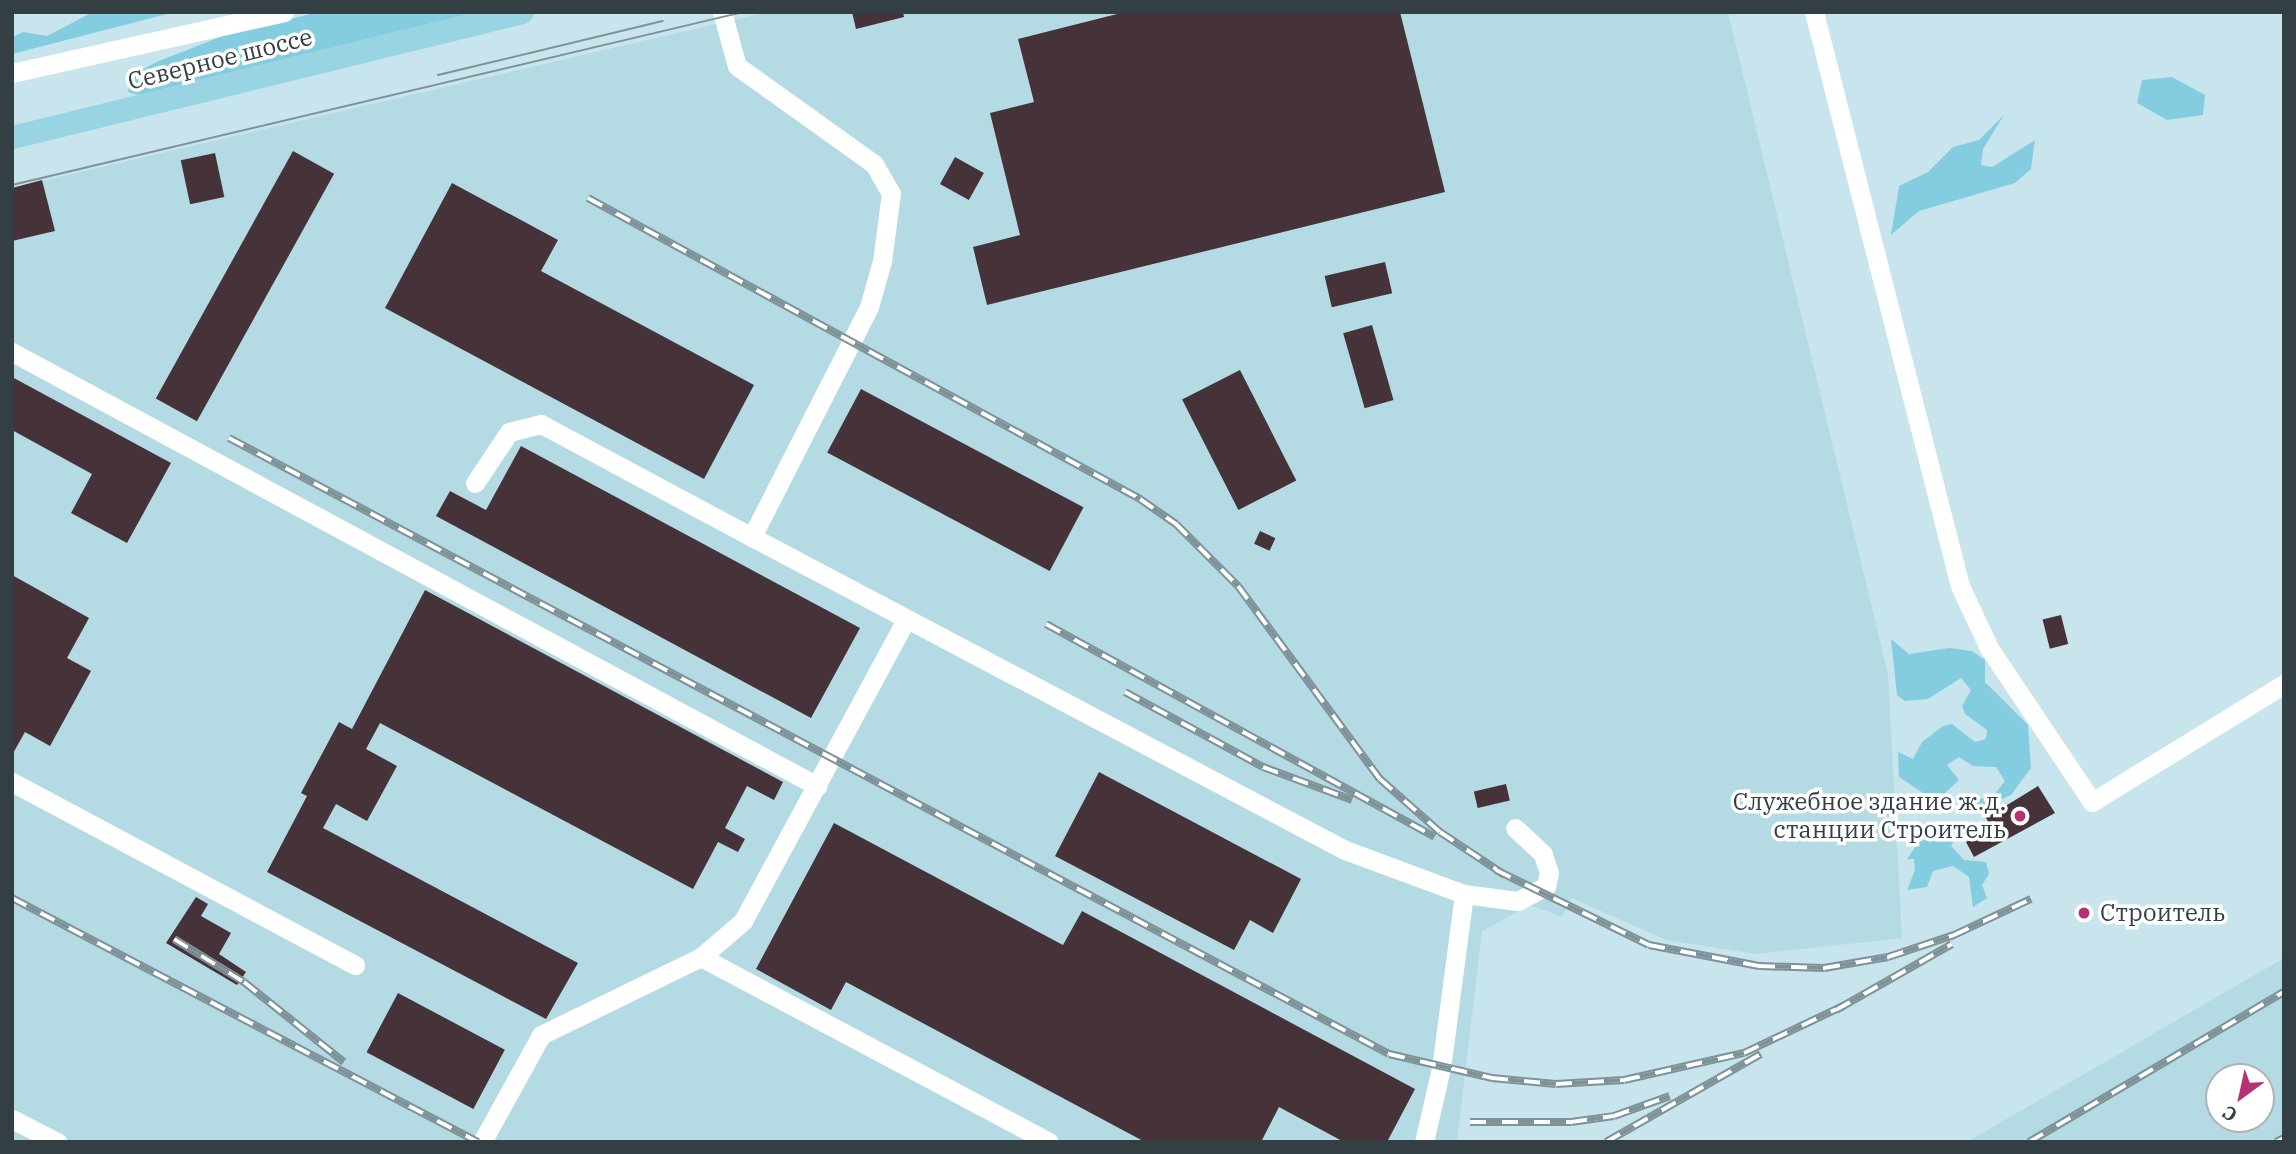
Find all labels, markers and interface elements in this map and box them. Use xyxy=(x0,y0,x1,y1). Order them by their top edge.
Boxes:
street label: Северное шоссе xyxy=(125,22,315,96)
place label: Служебное здание ж.д. станции Строитель xyxy=(1733,788,2006,844)
marker: Служебное здание ж.д. станции Строитель xyxy=(2012,808,2028,824)
place label: Строитель xyxy=(2100,899,2225,927)
marker: Строитель xyxy=(2074,903,2094,923)
north arrow xyxy=(2205,1063,2275,1133)
text: С xyxy=(2218,1100,2241,1127)

